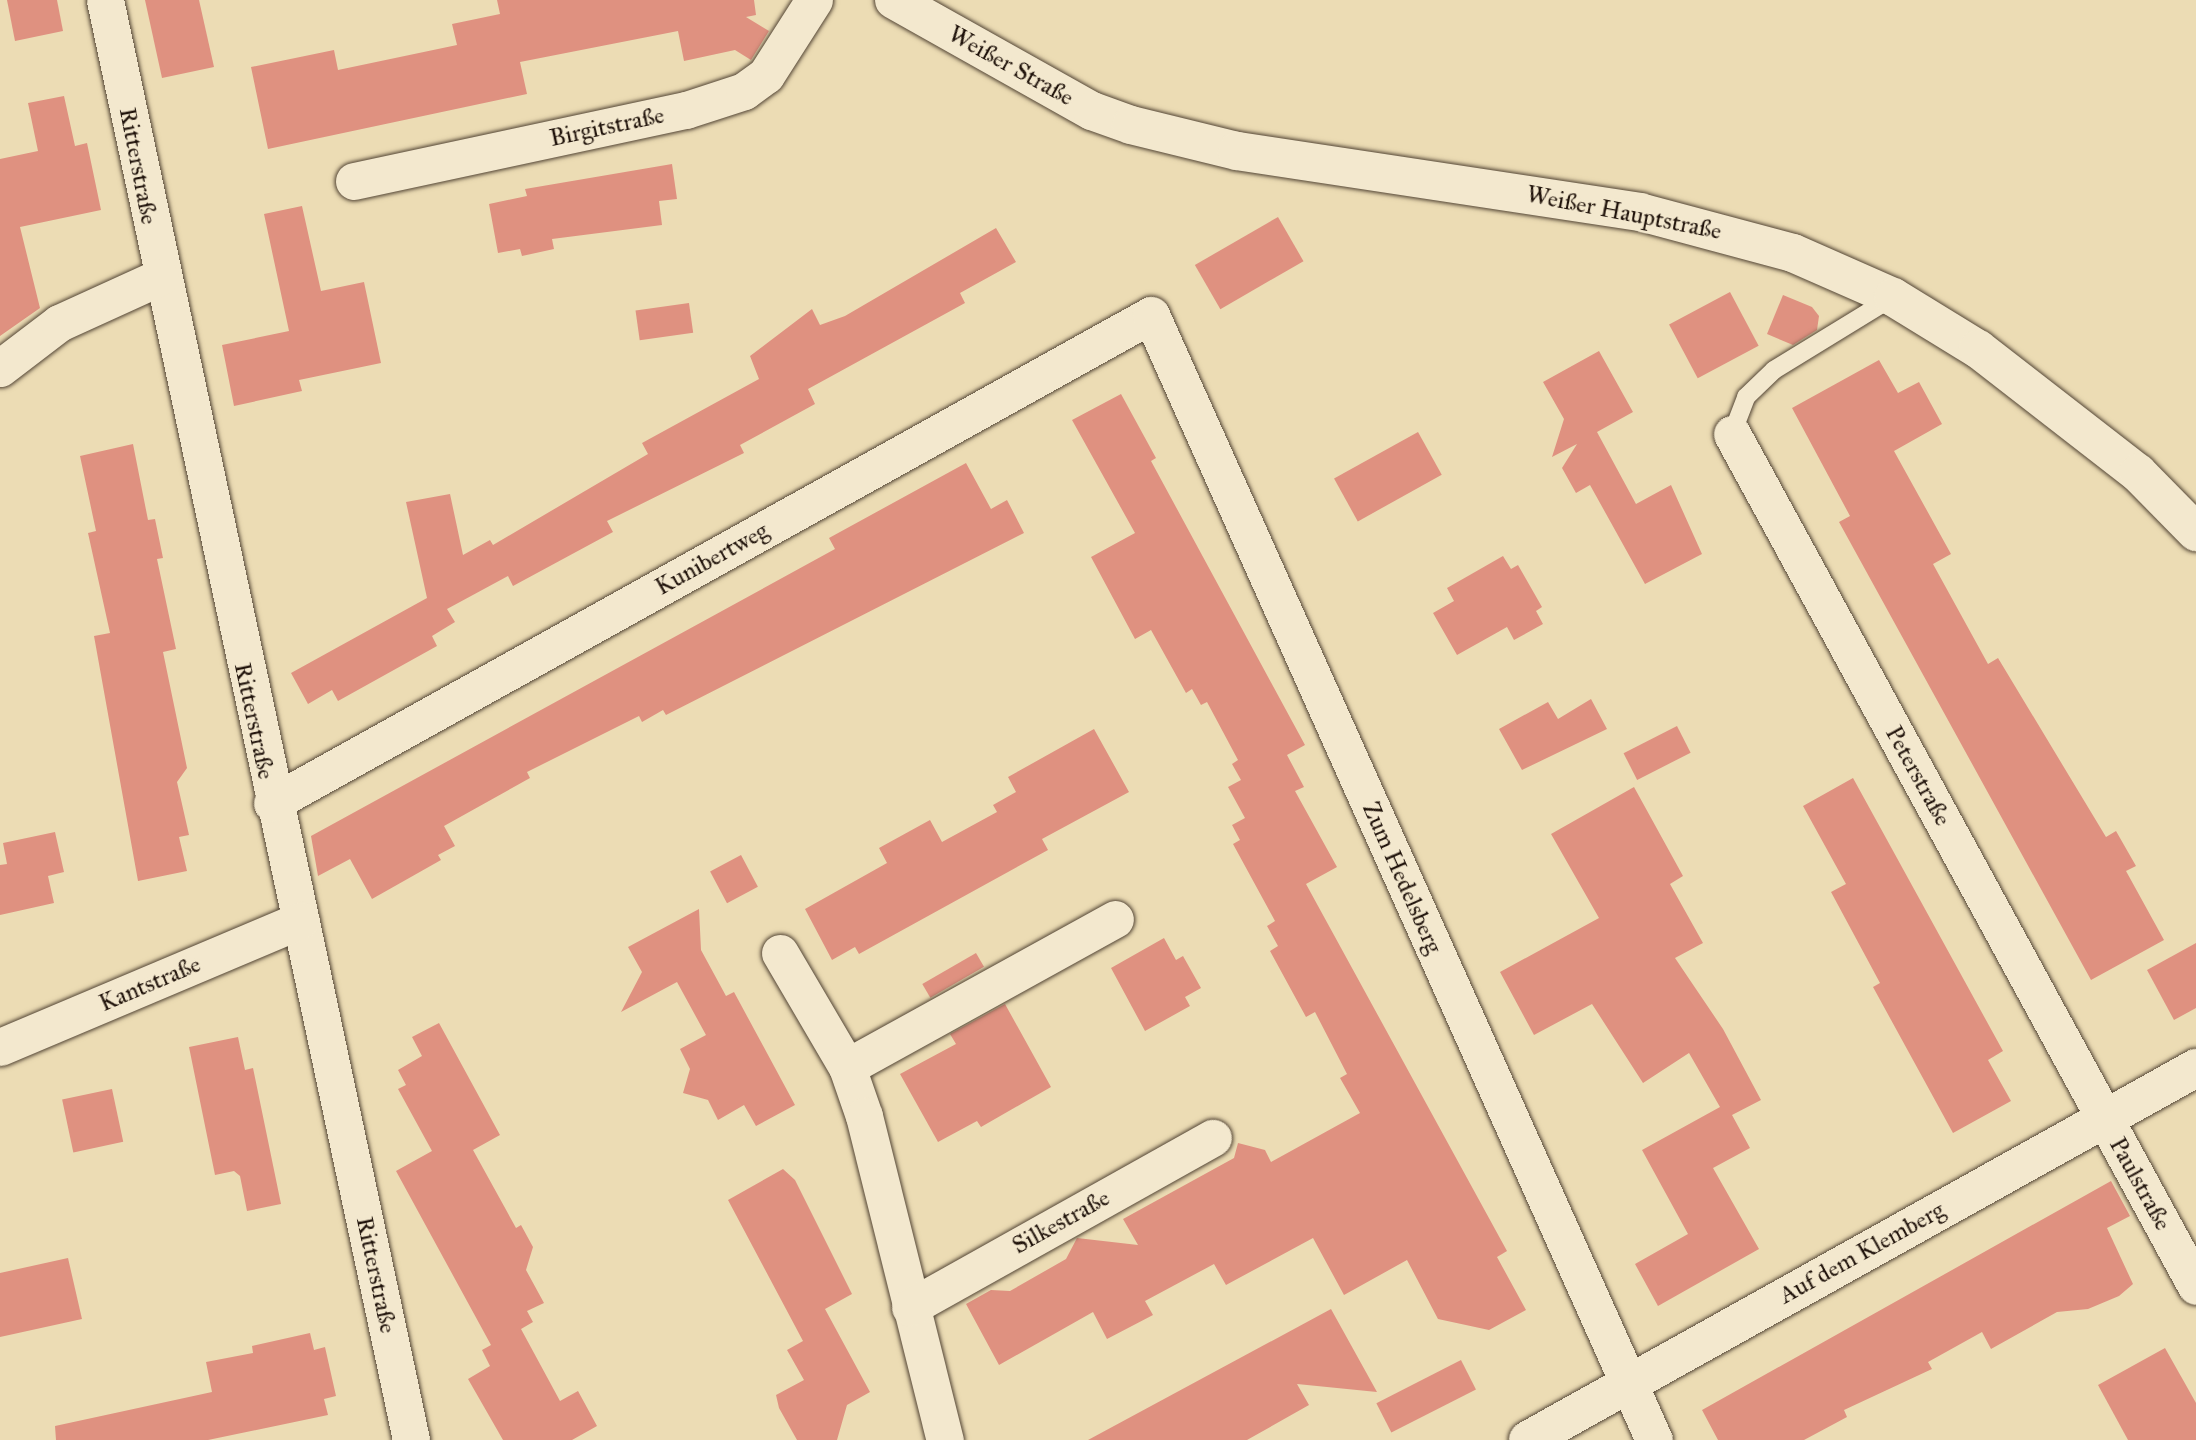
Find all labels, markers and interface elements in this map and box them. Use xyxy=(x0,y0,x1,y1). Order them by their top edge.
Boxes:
street label: Weißer Straße xyxy=(943,20,1079,112)
street label: Birgitstraße xyxy=(547,101,667,153)
street label: Ritterstraße xyxy=(113,105,163,227)
street label: Weißer Hauptstraße xyxy=(1524,180,1724,246)
street label: Kunibertweg xyxy=(650,516,774,602)
street label: Ritterstraße xyxy=(228,660,280,782)
street label: Peterstraße xyxy=(1879,721,1957,831)
street label: Zum Hedelsberg xyxy=(1356,798,1448,958)
street label: Kantstraße xyxy=(95,950,205,1018)
street label: Paulstraße xyxy=(2103,1133,2177,1235)
street label: Silkestraße xyxy=(1007,1184,1115,1260)
street label: Auf dem Klemberg xyxy=(1774,1196,1950,1310)
street label: Ritterstraße xyxy=(350,1214,402,1336)

